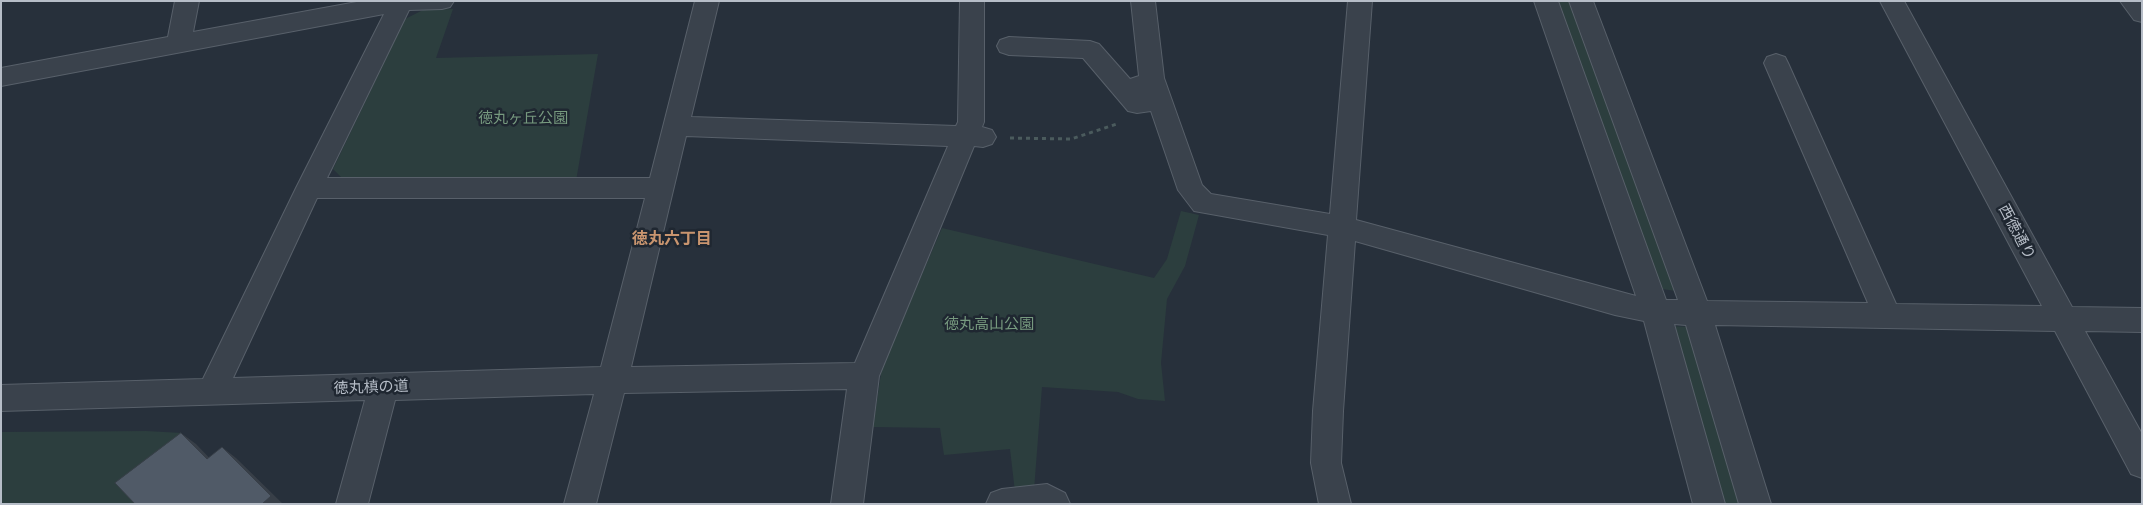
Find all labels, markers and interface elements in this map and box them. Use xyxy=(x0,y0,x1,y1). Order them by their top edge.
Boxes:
park label: 徳丸ヶ丘公園 xyxy=(478,109,568,127)
street label: 西徳通り xyxy=(1995,201,2039,263)
district label: 徳丸六丁目 xyxy=(632,229,712,249)
park label: 徳丸高山公園 xyxy=(944,315,1034,333)
street label: 徳丸槙の道 xyxy=(333,377,409,397)

